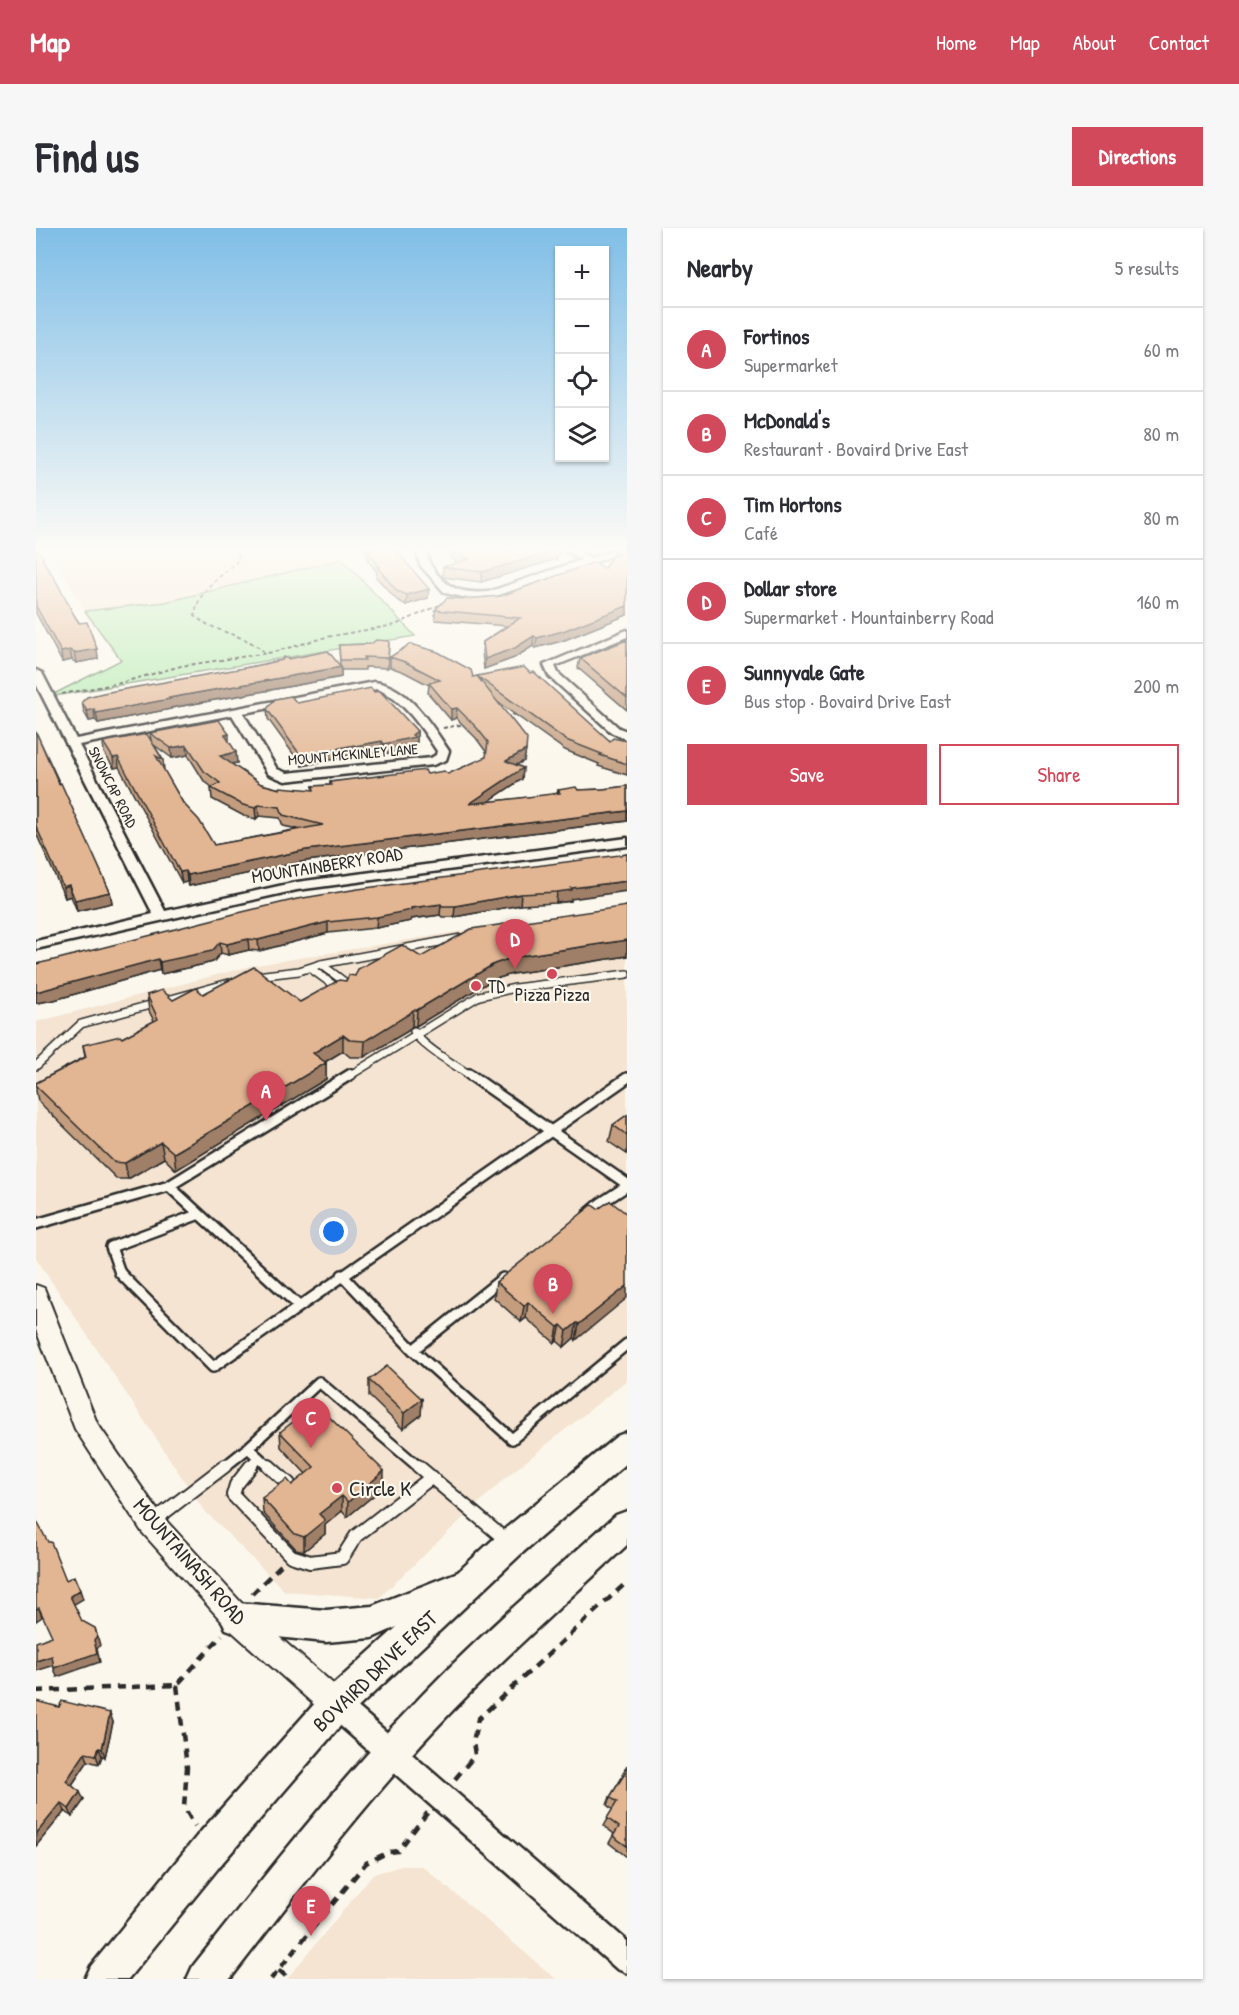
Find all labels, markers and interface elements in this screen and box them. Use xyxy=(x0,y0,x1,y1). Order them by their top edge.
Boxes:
text: Map xyxy=(30,23,70,61)
text: Home xyxy=(936,28,977,57)
text: Map xyxy=(1010,28,1040,57)
text: About xyxy=(1073,28,1116,57)
text: Contact xyxy=(1149,28,1209,57)
button: Directions xyxy=(1072,127,1203,186)
text: Find us xyxy=(36,128,139,185)
map controls xyxy=(555,246,609,462)
button: + xyxy=(555,246,609,300)
text: Nearby xyxy=(687,250,753,285)
text: 5 results xyxy=(1115,254,1179,281)
button: − xyxy=(555,300,609,354)
text: Fortinos xyxy=(744,321,809,351)
text: A xyxy=(702,336,711,363)
text: 60 m xyxy=(1144,336,1179,363)
text: Supermarket xyxy=(744,351,838,378)
button: locate xyxy=(555,354,609,408)
text: McDonald's xyxy=(744,405,830,435)
button: layers xyxy=(555,408,609,462)
text: B xyxy=(701,420,712,447)
text: 80 m xyxy=(1143,420,1179,447)
text: Restaurant · Bovaird Drive East xyxy=(744,435,968,462)
text: Tim Hortons xyxy=(744,489,842,519)
text: C xyxy=(701,504,712,531)
text: 80 m xyxy=(1143,504,1179,531)
text: Café xyxy=(744,519,778,546)
text: Dollar store xyxy=(744,573,837,603)
text: D xyxy=(702,588,711,615)
text: 160 m xyxy=(1137,588,1179,615)
text: Supermarket · Mountainberry Road xyxy=(744,603,994,630)
text: Sunnyvale Gate xyxy=(744,657,865,687)
text: E xyxy=(702,672,711,699)
text: 200 m xyxy=(1134,672,1179,699)
text: Bus stop · Bovaird Drive East xyxy=(744,687,951,714)
street label: MOUNT MCKINLEY LANE xyxy=(287,738,419,770)
street label: SNOWCAP ROAD xyxy=(84,743,143,832)
button: Save xyxy=(687,744,927,805)
button: Share xyxy=(939,744,1179,805)
street label: MOUNTAINBERRY ROAD xyxy=(250,841,405,889)
pin: D xyxy=(496,920,534,969)
marker: Pizza Pizza xyxy=(545,967,559,981)
place label: TD xyxy=(488,974,505,999)
marker: TD xyxy=(469,979,483,993)
place label: Pizza Pizza xyxy=(515,982,589,1007)
pin: A xyxy=(246,1072,286,1121)
your location xyxy=(319,1217,348,1246)
pin: B xyxy=(534,1264,572,1314)
pin: C xyxy=(292,1398,330,1448)
place label: Circle K xyxy=(349,1474,411,1503)
marker: Circle K xyxy=(330,1481,344,1495)
street label: MOUNTAINASH ROAD xyxy=(127,1491,253,1631)
street label: BOVAIRD DRIVE EAST xyxy=(306,1603,445,1738)
pin: E xyxy=(292,1886,330,1936)

